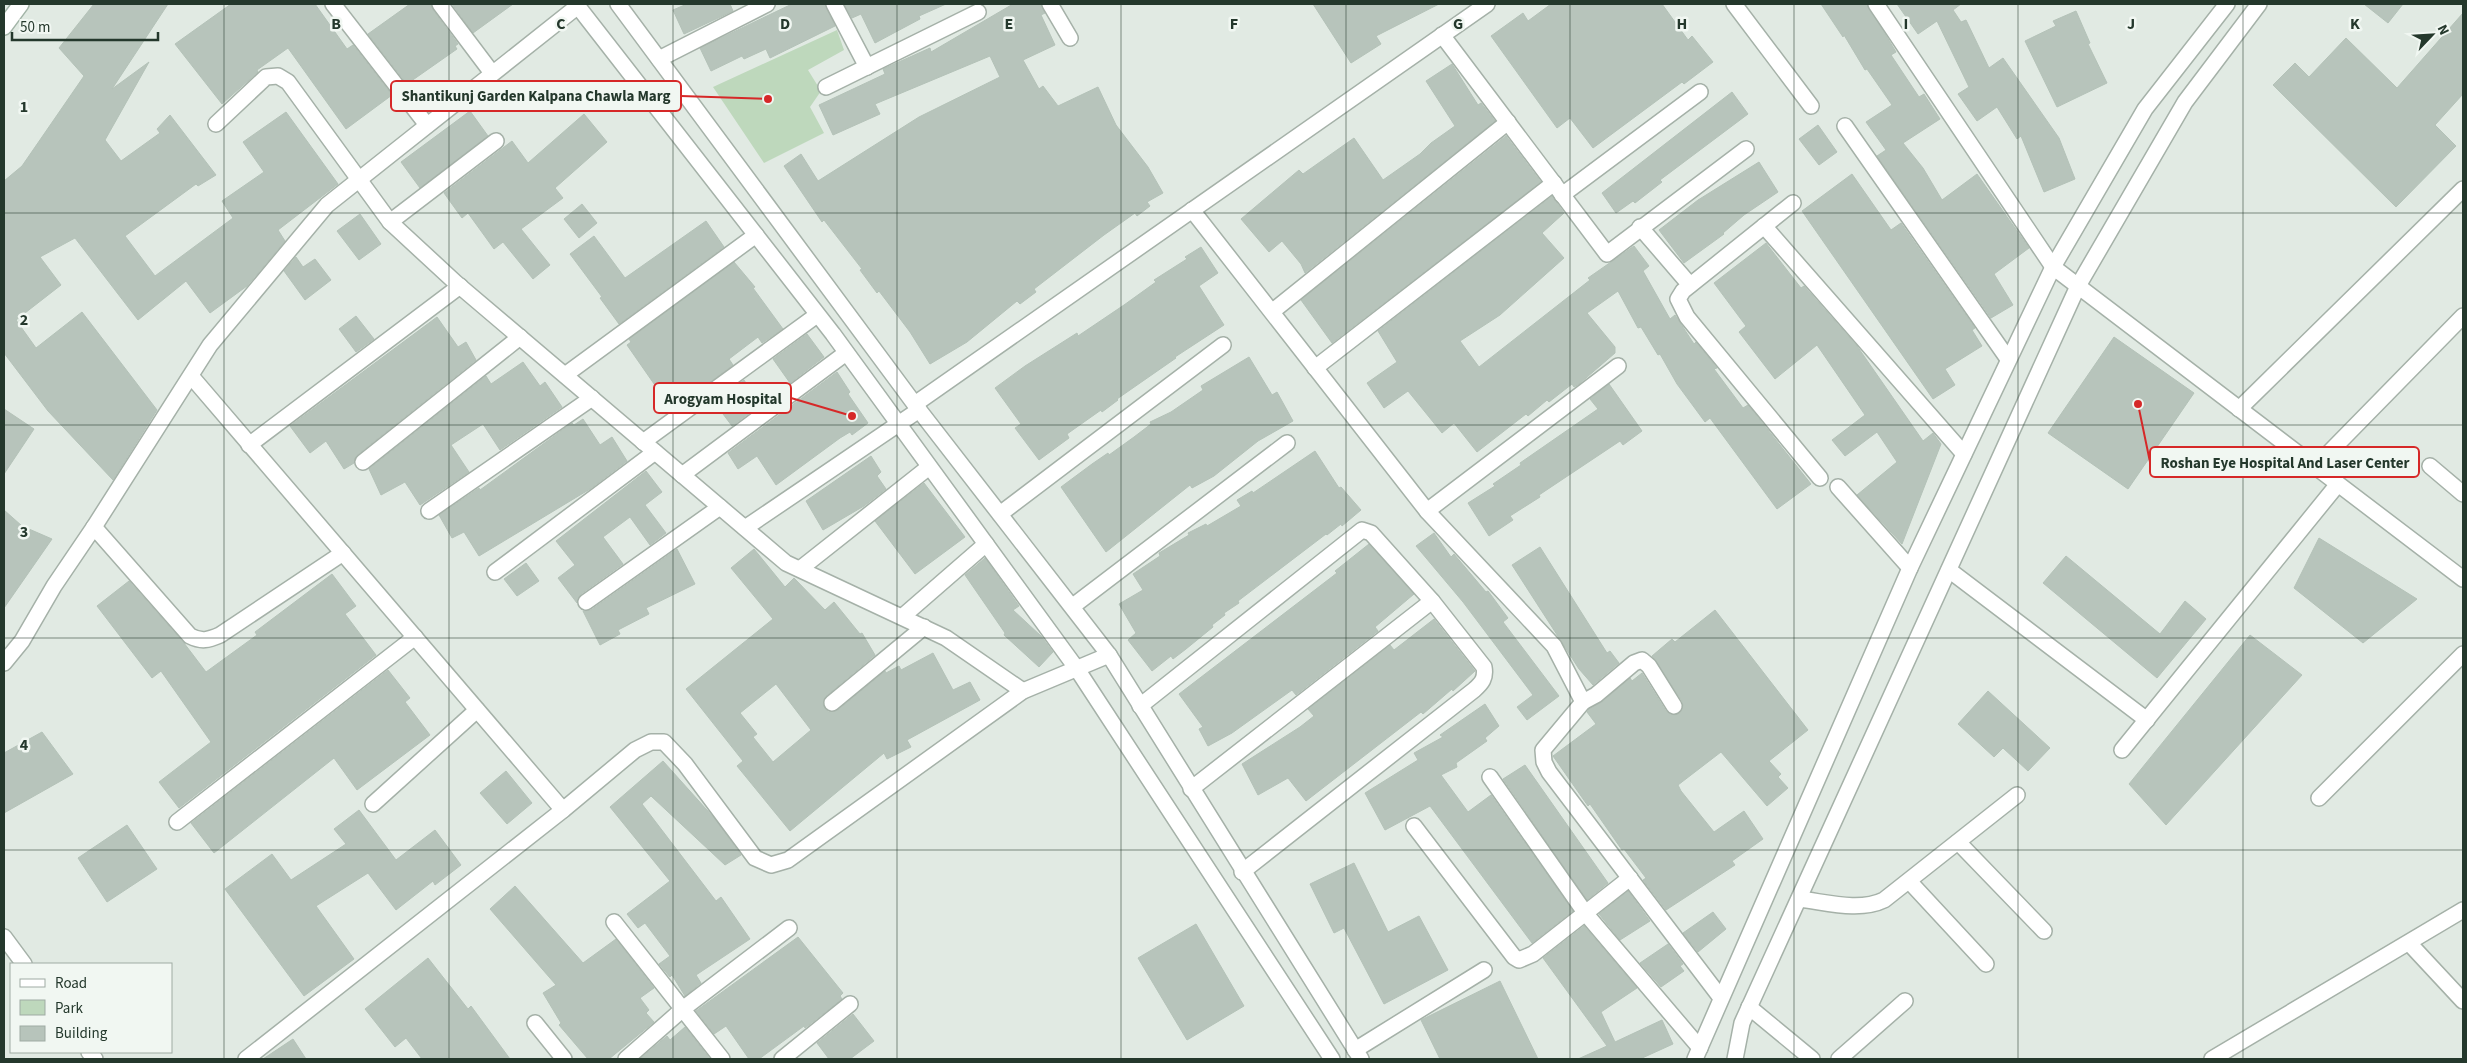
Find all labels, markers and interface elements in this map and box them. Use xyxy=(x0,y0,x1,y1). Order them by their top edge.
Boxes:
scale bar xyxy=(12,10,159,42)
north arrow xyxy=(2407,10,2457,60)
text: B xyxy=(331,13,341,35)
text: C xyxy=(556,13,566,35)
text: D xyxy=(780,13,790,35)
text: E xyxy=(1005,13,1013,35)
text: F xyxy=(1230,13,1238,35)
text: G xyxy=(1453,13,1463,35)
text: H xyxy=(1677,13,1687,35)
text: I xyxy=(1904,13,1908,35)
text: J xyxy=(2127,13,2135,35)
text: K xyxy=(2350,13,2360,35)
text: 50 m xyxy=(20,17,50,38)
text: N xyxy=(2432,21,2454,38)
callout: Shantikunj Garden Kalpana Chawla Marg xyxy=(391,81,681,111)
text: Shantikunj Garden Kalpana Chawla Marg xyxy=(401,86,671,107)
text: 1 xyxy=(20,96,28,118)
text: 2 xyxy=(20,309,28,331)
callout: Arogyam Hospital xyxy=(654,383,791,413)
text: Arogyam Hospital xyxy=(663,389,782,410)
callout: Roshan Eye Hospital And Laser Center xyxy=(2150,447,2419,477)
text: Roshan Eye Hospital And Laser Center xyxy=(2160,453,2410,474)
text: 3 xyxy=(20,521,28,543)
text: 4 xyxy=(20,734,29,756)
legend xyxy=(10,963,172,1053)
text: Road xyxy=(55,973,87,994)
text: Park xyxy=(55,998,84,1019)
text: Building xyxy=(55,1023,108,1044)

